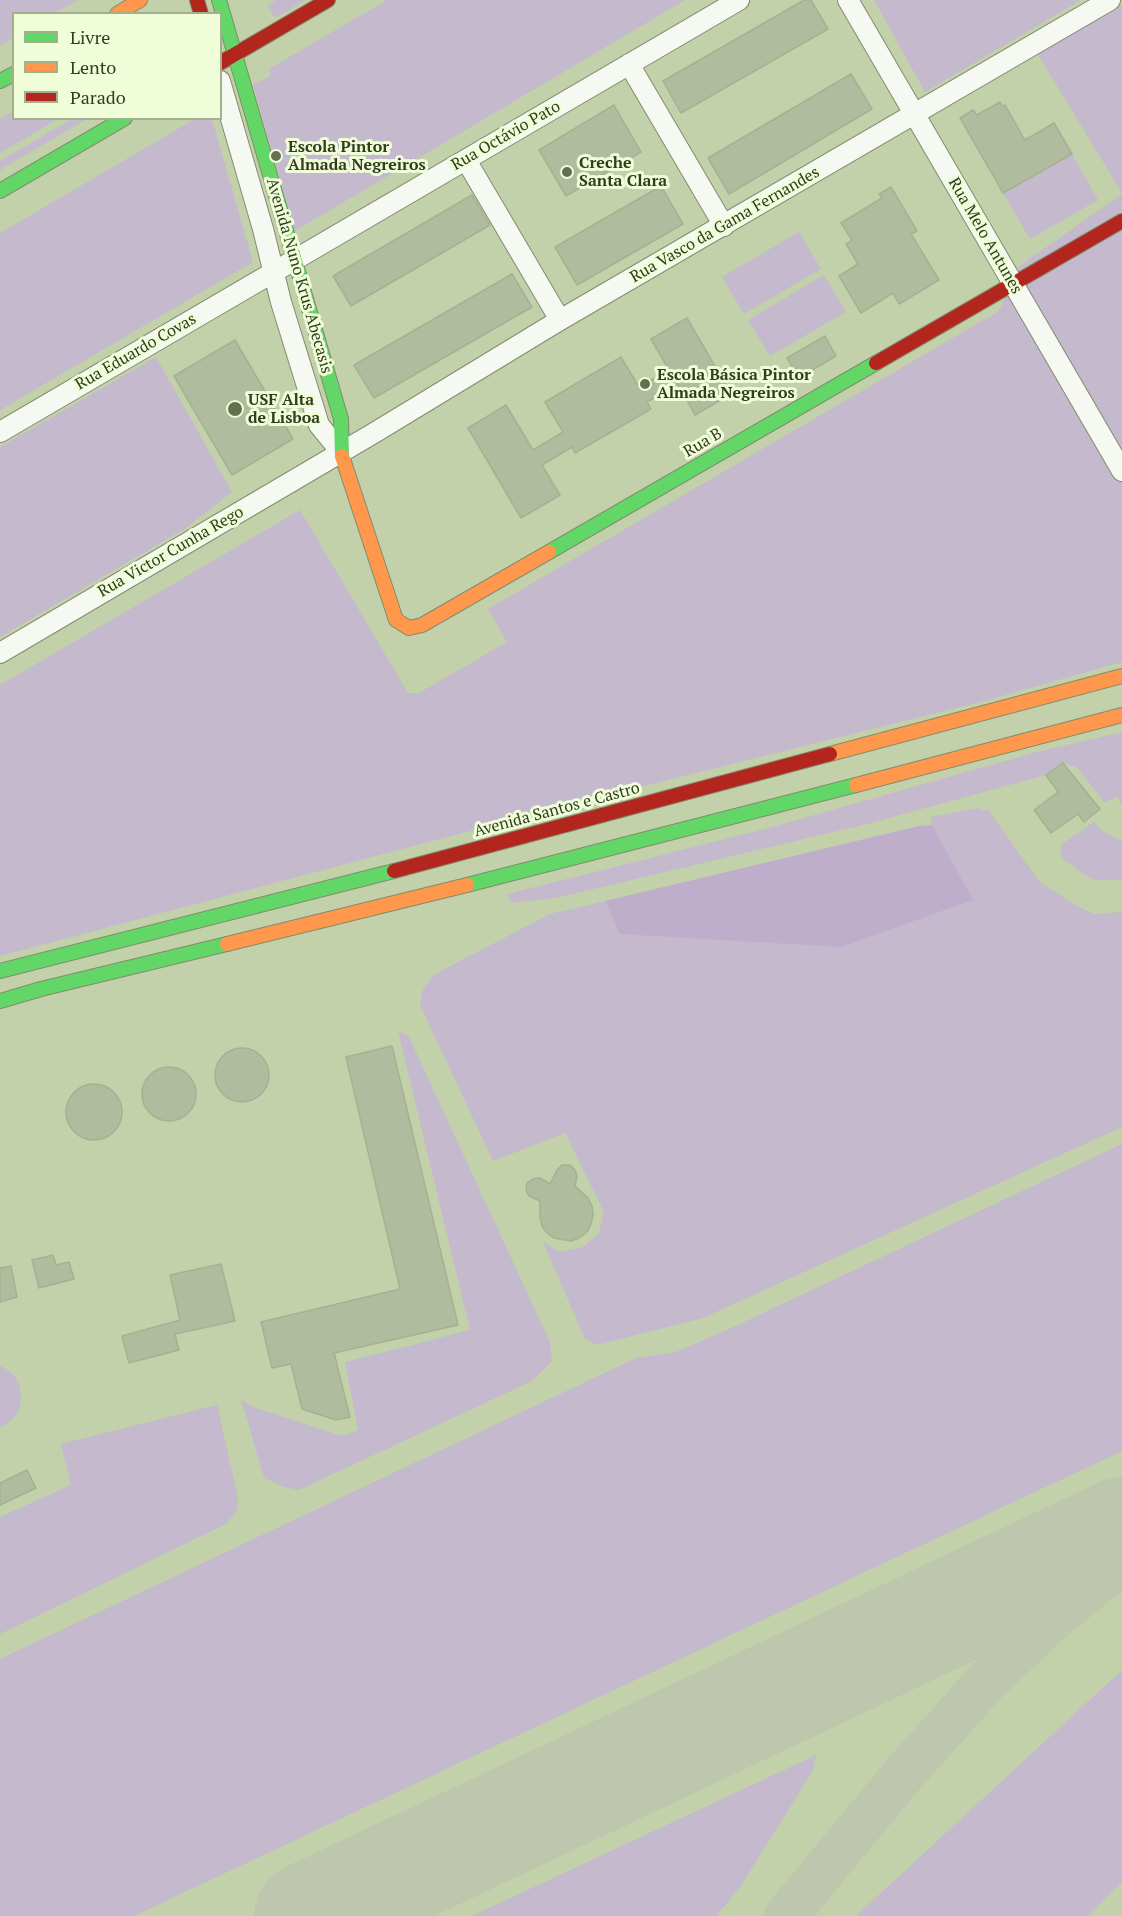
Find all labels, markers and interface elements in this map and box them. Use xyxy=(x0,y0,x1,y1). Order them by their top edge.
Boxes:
legend xyxy=(12,12,222,120)
text: Livre xyxy=(70,25,110,49)
text: Lento xyxy=(70,55,116,79)
text: Parado xyxy=(70,85,126,109)
street label: Rua Octávio Pato xyxy=(448,97,564,175)
place label: Escola Pintor Almada Negreiros xyxy=(288,137,426,175)
marker: Escola Pintor Almada Negreiros xyxy=(269,149,283,163)
place label: Creche Santa Clara xyxy=(579,153,667,191)
street label: Rua Vasco da Gama Fernandes xyxy=(627,163,823,287)
marker: Creche Santa Clara xyxy=(560,165,574,179)
street label: Rua Melo Antunes xyxy=(944,175,1026,297)
street label: Avenida Nuno Krus Abecasis xyxy=(262,176,336,376)
street label: Rua Eduardo Covas xyxy=(72,310,200,394)
place label: Escola Básica Pintor Almada Negreiros xyxy=(657,365,811,403)
marker: Escola Básica Pintor Almada Negreiros xyxy=(638,377,652,391)
place label: USF Alta de Lisboa xyxy=(248,390,320,428)
marker: USF Alta de Lisboa xyxy=(226,400,244,418)
street label: Rua B xyxy=(680,424,726,462)
street label: Rua Victor Cunha Rego xyxy=(95,502,247,602)
street label: Avenida Santos e Castro xyxy=(472,779,642,841)

